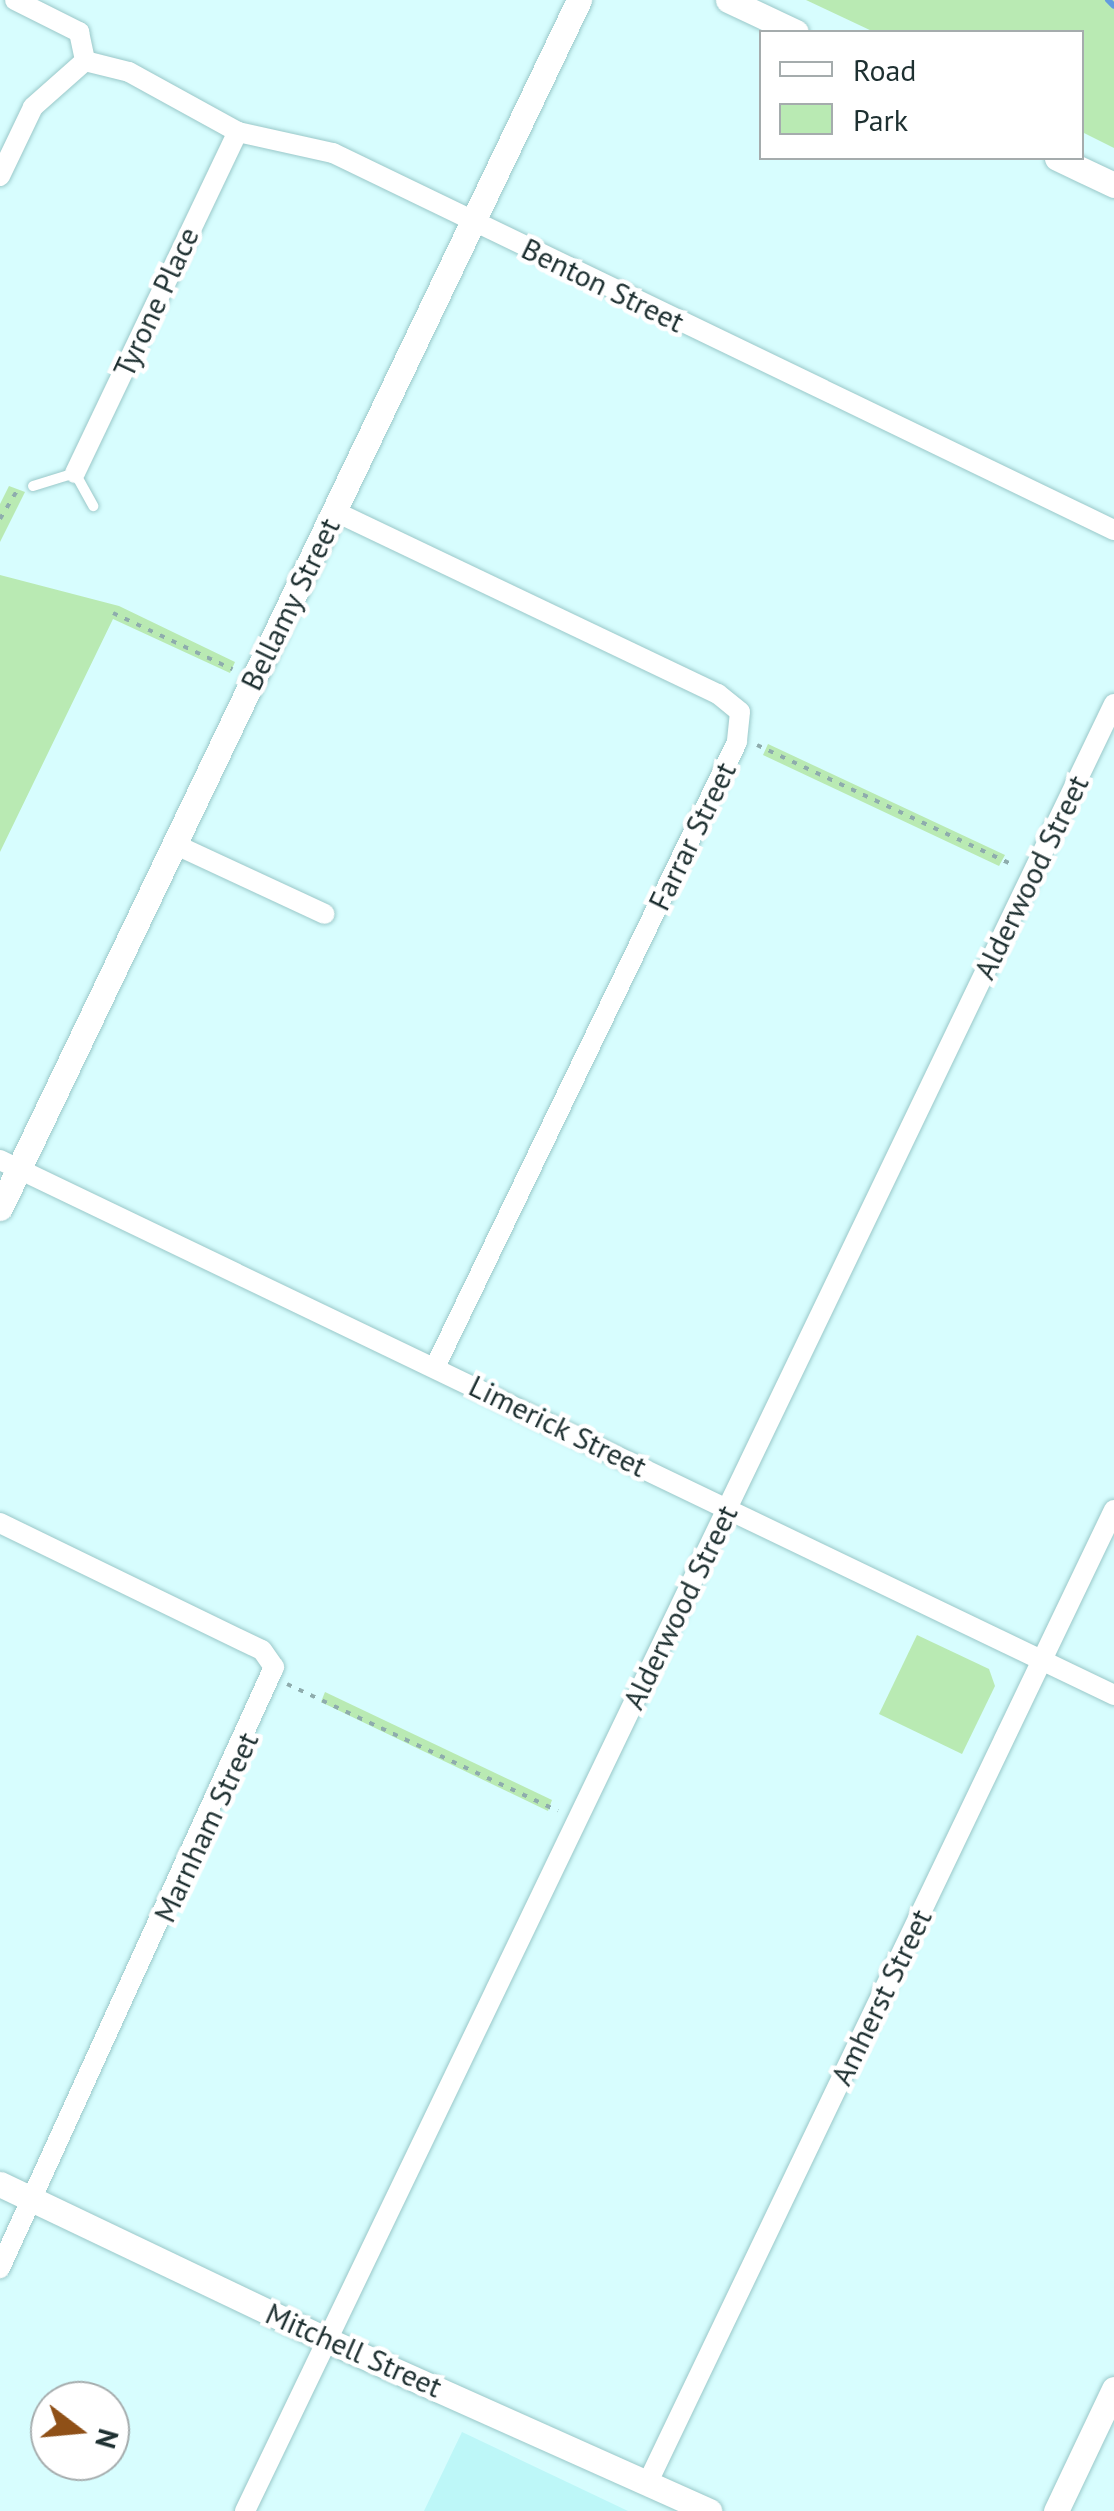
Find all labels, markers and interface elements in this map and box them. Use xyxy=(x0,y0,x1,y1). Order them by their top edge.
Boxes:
legend xyxy=(759,30,1084,160)
text: Road xyxy=(853,50,917,89)
text: Park xyxy=(853,100,908,139)
street label: Tyrone Place xyxy=(106,221,206,383)
street label: Benton Street xyxy=(516,230,690,340)
street label: Bellamy Street xyxy=(233,512,347,696)
street label: Farrar Street xyxy=(641,756,743,916)
street label: Alderwood Street xyxy=(966,769,1096,985)
street label: Limerick Street xyxy=(463,1367,653,1485)
street label: Alderwood Street xyxy=(615,1499,745,1715)
street label: Marnham Street xyxy=(146,1726,266,1928)
street label: Amherst Street xyxy=(823,1903,939,2091)
street label: Mitchell Street xyxy=(260,2295,448,2405)
north arrow xyxy=(30,2381,130,2481)
text: N xyxy=(87,2425,128,2453)

